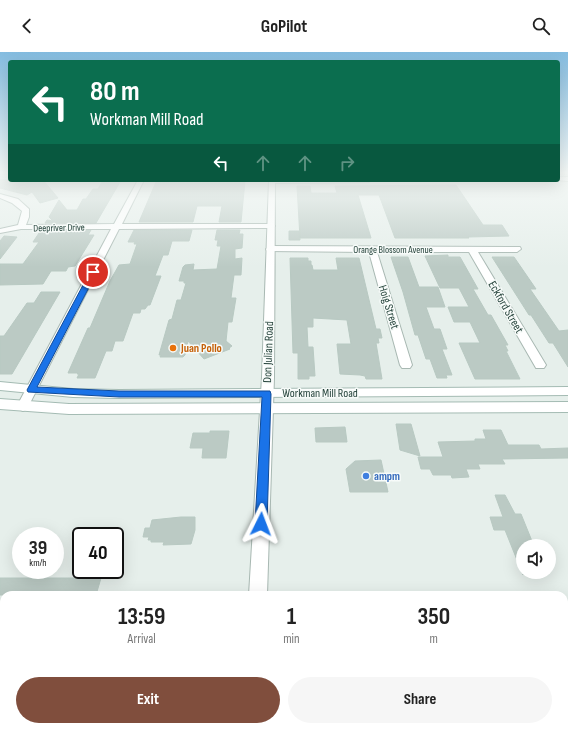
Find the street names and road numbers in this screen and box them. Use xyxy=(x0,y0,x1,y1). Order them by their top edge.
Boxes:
street label: Deepriver Drive xyxy=(33,222,85,234)
street label: Orange Blossom Avenue xyxy=(353,244,433,256)
street label: Eckford Street xyxy=(485,278,527,336)
street label: Hoig Street xyxy=(375,283,402,331)
street label: Don Julian Road xyxy=(260,321,277,383)
street label: Workman Mill Road xyxy=(282,386,358,401)

